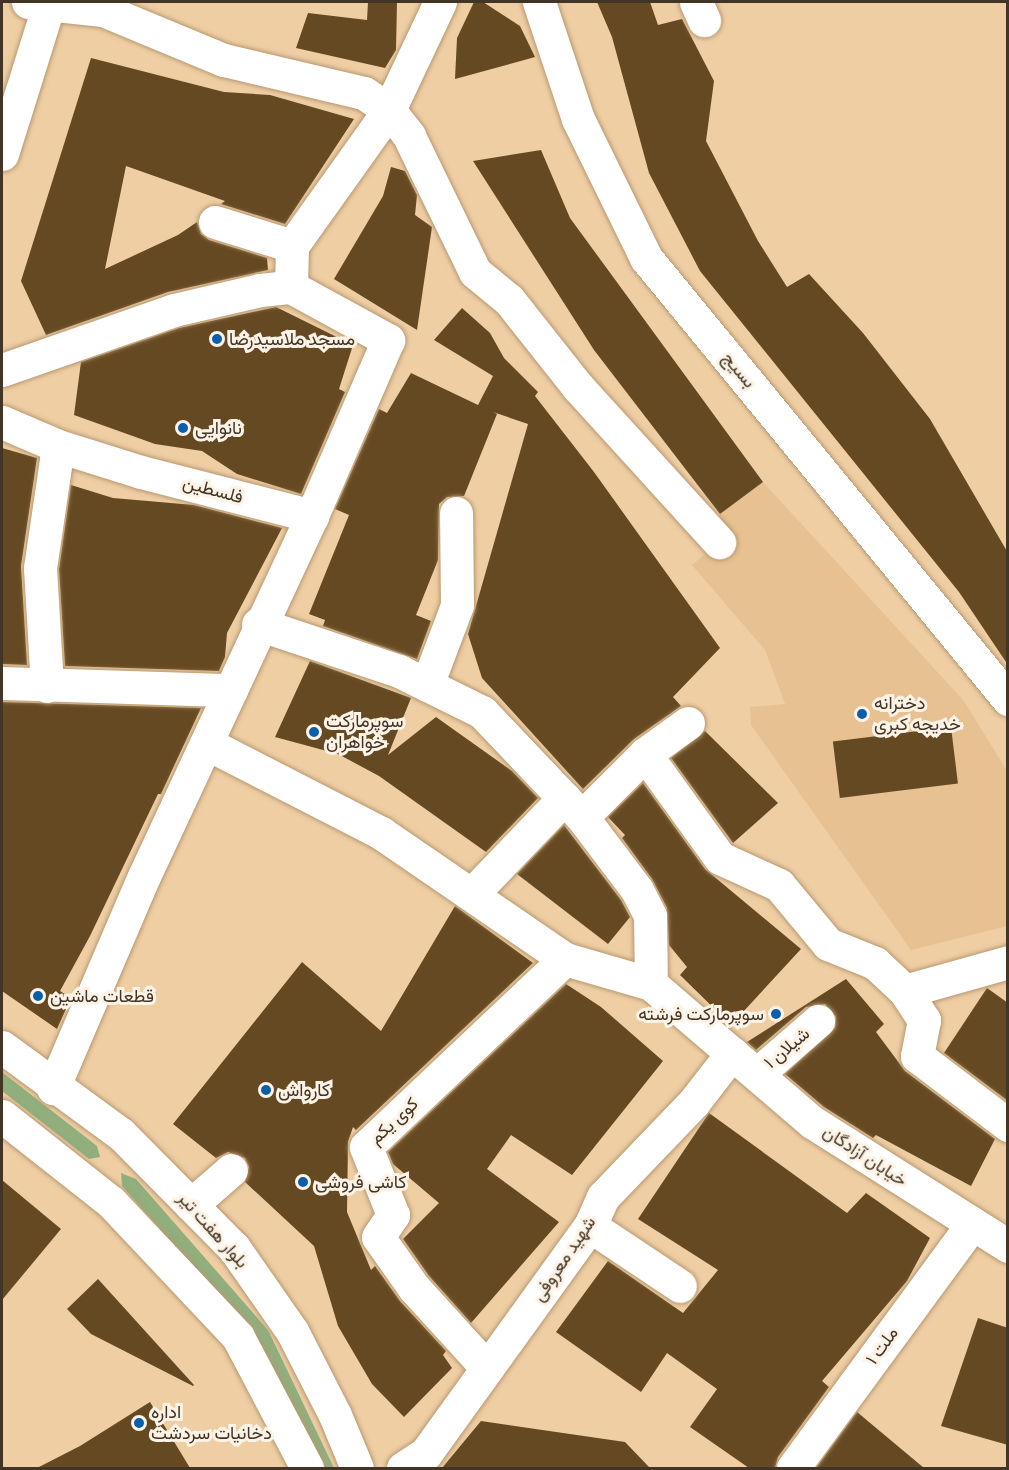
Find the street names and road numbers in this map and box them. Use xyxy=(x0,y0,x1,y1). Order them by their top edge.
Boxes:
street label: بسیج xyxy=(718,348,760,392)
street label: فلسطین xyxy=(181,472,245,508)
street label: شیلان ۱ xyxy=(760,1023,814,1073)
street label: کوی یکم xyxy=(365,1093,423,1149)
street label: خیابان آزادگان xyxy=(819,1121,911,1191)
street label: بلوار هفت تیر xyxy=(173,1187,253,1273)
street label: شهید معروفی xyxy=(528,1212,600,1306)
street label: ملت ۱ xyxy=(861,1323,903,1369)

